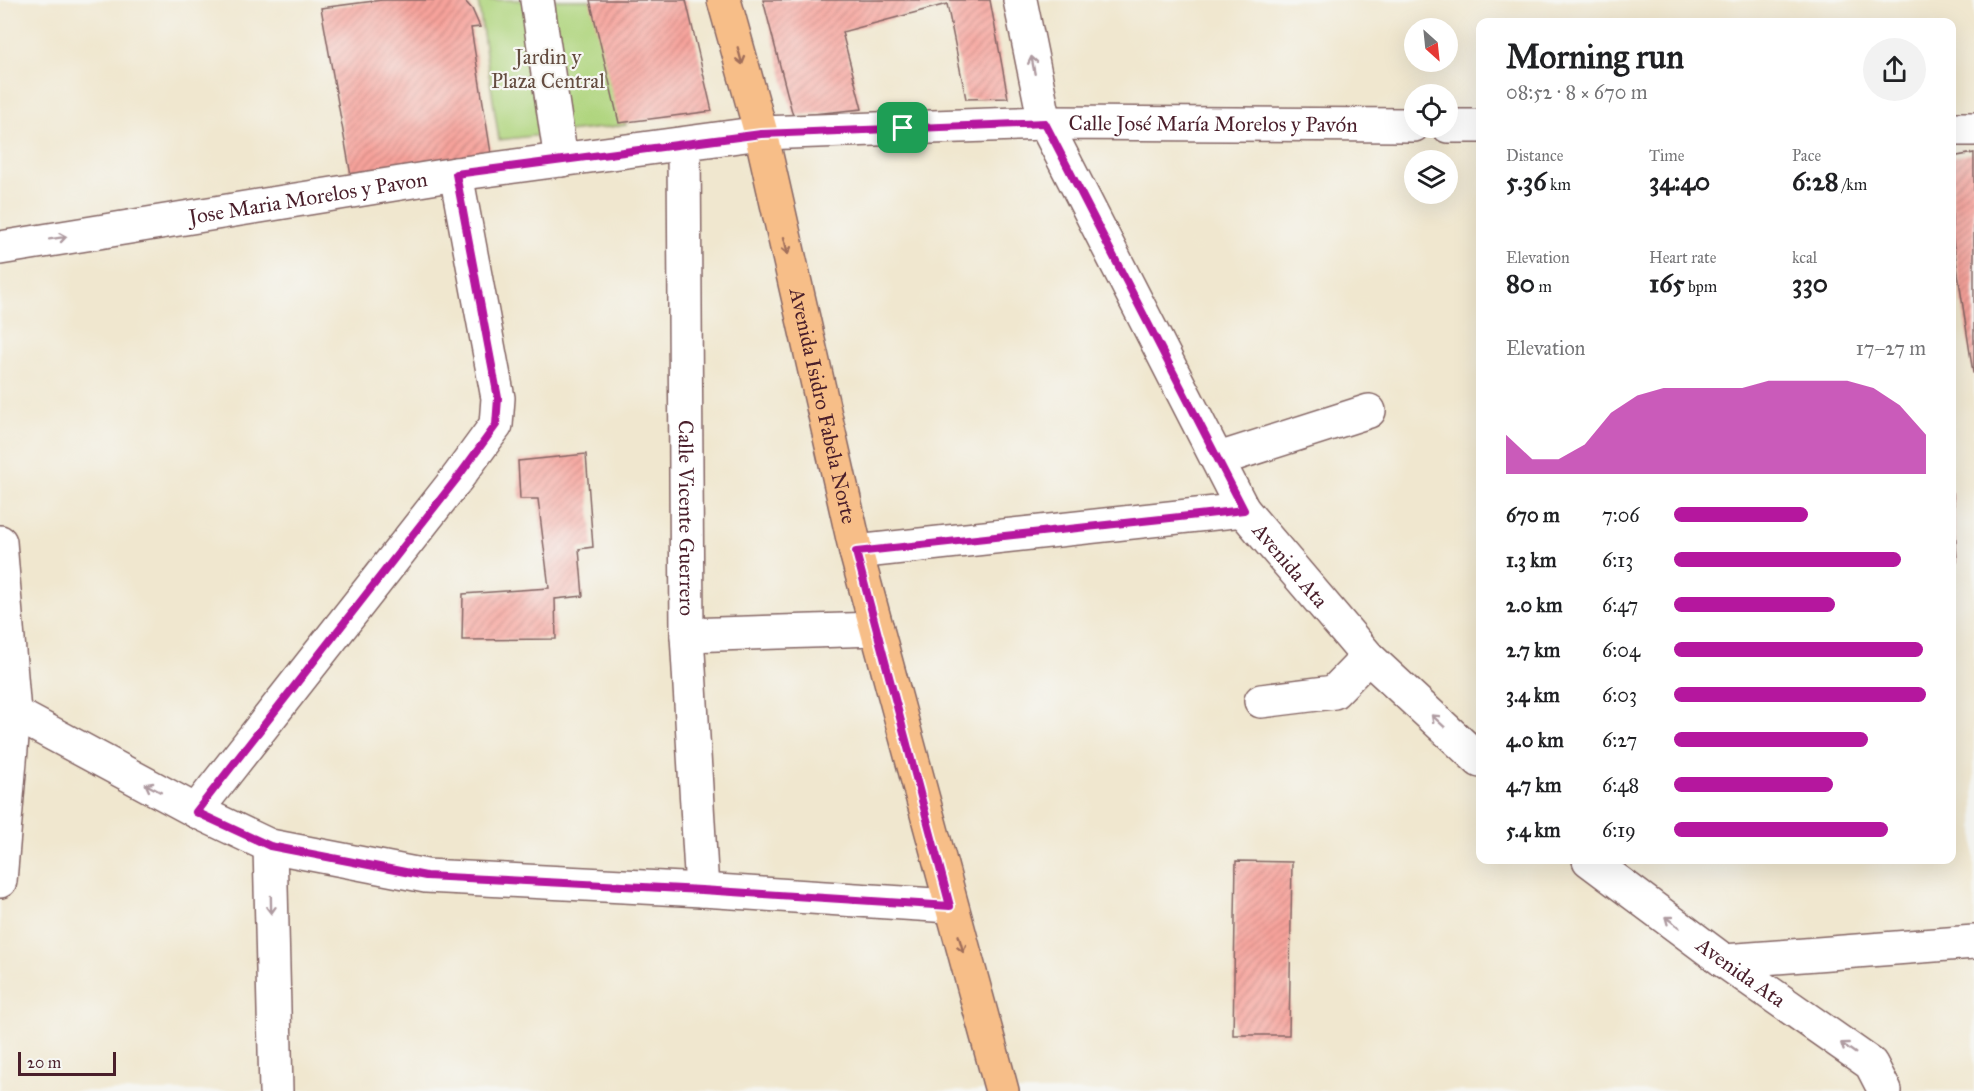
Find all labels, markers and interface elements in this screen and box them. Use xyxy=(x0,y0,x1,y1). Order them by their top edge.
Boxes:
north arrow xyxy=(1404,18,1458,72)
map controls xyxy=(1404,18,1458,204)
text: Morning run xyxy=(1506,37,1684,77)
button: share xyxy=(1863,38,1926,101)
park label: Jardin y Plaza Central xyxy=(491,44,605,94)
one-way arrow xyxy=(734,47,746,66)
one-way arrow xyxy=(1027,56,1038,76)
text: 08:52 · 8 × 670 m xyxy=(1506,80,1648,104)
button: locate xyxy=(1404,84,1458,138)
pin xyxy=(877,102,928,153)
street label: Calle José María Morelos y Pavón xyxy=(1069,110,1358,138)
icon: arrive xyxy=(886,111,919,144)
text: Distance xyxy=(1506,146,1563,165)
text: Time xyxy=(1649,146,1684,165)
text: Pace xyxy=(1792,146,1821,165)
button: layers xyxy=(1404,150,1458,204)
text: 5.36 xyxy=(1506,165,1547,197)
text: 34:40 xyxy=(1649,165,1710,197)
text: 6:28 xyxy=(1792,165,1839,197)
street label: Jose Maria Morelos y Pavon xyxy=(185,166,429,230)
text: km xyxy=(1547,175,1571,194)
text: /km xyxy=(1839,175,1867,194)
one-way arrow xyxy=(47,233,67,244)
one-way arrow xyxy=(781,236,793,255)
text: Elevation xyxy=(1506,248,1570,267)
text: Heart rate xyxy=(1649,248,1716,267)
text: kcal xyxy=(1792,248,1817,267)
text: 80 xyxy=(1506,267,1535,299)
text: 165 xyxy=(1649,267,1685,299)
text: 330 xyxy=(1792,267,1828,299)
text: m xyxy=(1535,277,1552,296)
text: bpm xyxy=(1685,277,1717,296)
street label: Avenida Isidro Fabela Norte xyxy=(783,285,862,527)
text: Elevation xyxy=(1506,336,1585,360)
text: 17–27 m xyxy=(1856,336,1926,360)
street label: Calle Vicente Guerrero xyxy=(673,420,700,616)
text: 670 m xyxy=(1506,503,1560,527)
text: 7:06 xyxy=(1602,503,1640,527)
street label: Avenida Ata xyxy=(1246,517,1334,613)
text: 1.3 km xyxy=(1506,548,1556,572)
text: 6:13 xyxy=(1602,548,1633,572)
text: 2.0 km xyxy=(1506,593,1562,617)
text: 6:47 xyxy=(1602,593,1638,617)
text: 2.7 km xyxy=(1506,638,1560,662)
text: 6:04 xyxy=(1602,638,1640,662)
text: 3.4 km xyxy=(1506,683,1560,707)
text: 6:03 xyxy=(1602,683,1637,707)
one-way arrow xyxy=(1430,714,1445,728)
text: 4.0 km xyxy=(1506,728,1564,752)
text: 6:27 xyxy=(1602,728,1637,752)
text: 4.7 km xyxy=(1506,773,1562,797)
text: 6:48 xyxy=(1602,773,1639,797)
one-way arrow xyxy=(145,782,162,794)
text: 5.4 km xyxy=(1506,818,1561,842)
text: 6:19 xyxy=(1602,818,1636,842)
one-way arrow xyxy=(265,894,277,914)
one-way arrow xyxy=(1665,916,1681,928)
street label: Avenida Ata xyxy=(1690,931,1791,1013)
one-way arrow xyxy=(956,934,967,953)
one-way arrow xyxy=(1840,1042,1856,1054)
scale bar xyxy=(18,1049,116,1076)
text: 20 m xyxy=(27,1053,61,1072)

